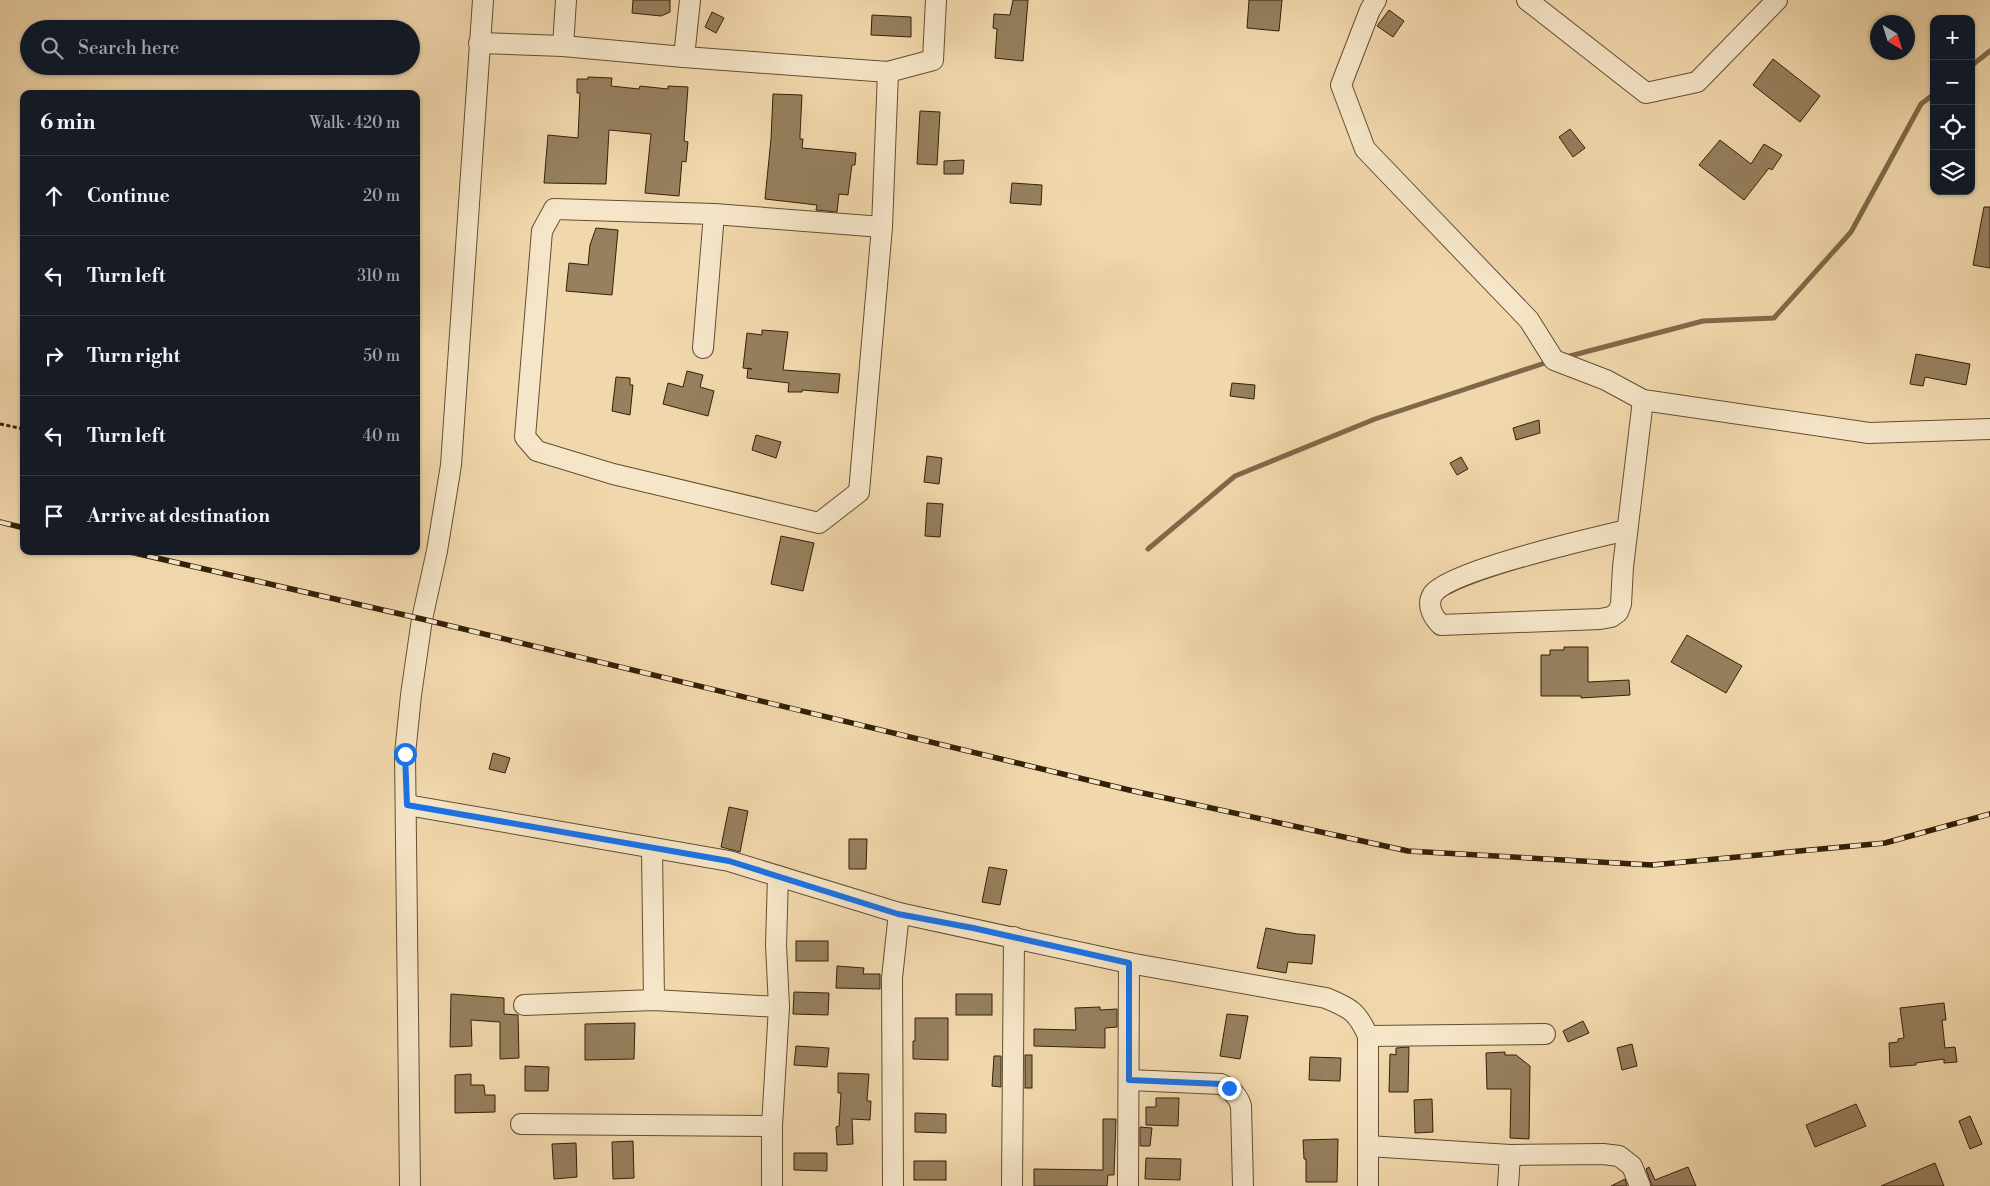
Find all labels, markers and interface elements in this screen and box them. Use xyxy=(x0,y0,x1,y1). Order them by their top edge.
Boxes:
north arrow xyxy=(1870,15,1915,60)
map controls xyxy=(1930,15,1975,195)
button: + xyxy=(1930,15,1975,60)
search box xyxy=(20,20,420,75)
icon: search xyxy=(38,34,66,62)
text: Search here xyxy=(78,36,179,60)
button: − xyxy=(1930,60,1975,105)
button: locate xyxy=(1930,105,1975,150)
text: 6 min xyxy=(40,110,95,136)
text: Walk · 420 m xyxy=(310,113,400,133)
button: layers xyxy=(1930,150,1975,195)
icon: ahead xyxy=(40,182,68,210)
text: Continue xyxy=(87,184,170,208)
text: 20 m xyxy=(363,186,400,206)
icon: left xyxy=(40,262,68,290)
text: Turn left xyxy=(87,264,166,288)
text: 310 m xyxy=(357,266,400,286)
icon: right xyxy=(40,342,68,370)
text: Turn right xyxy=(87,344,180,368)
text: 50 m xyxy=(363,346,400,366)
icon: left xyxy=(40,422,68,450)
text: Turn left xyxy=(87,424,166,448)
text: 40 m xyxy=(363,426,400,446)
icon: arrive xyxy=(40,502,68,530)
text: Arrive at destination xyxy=(87,504,270,528)
route start xyxy=(394,743,417,766)
route end xyxy=(1218,1077,1241,1100)

